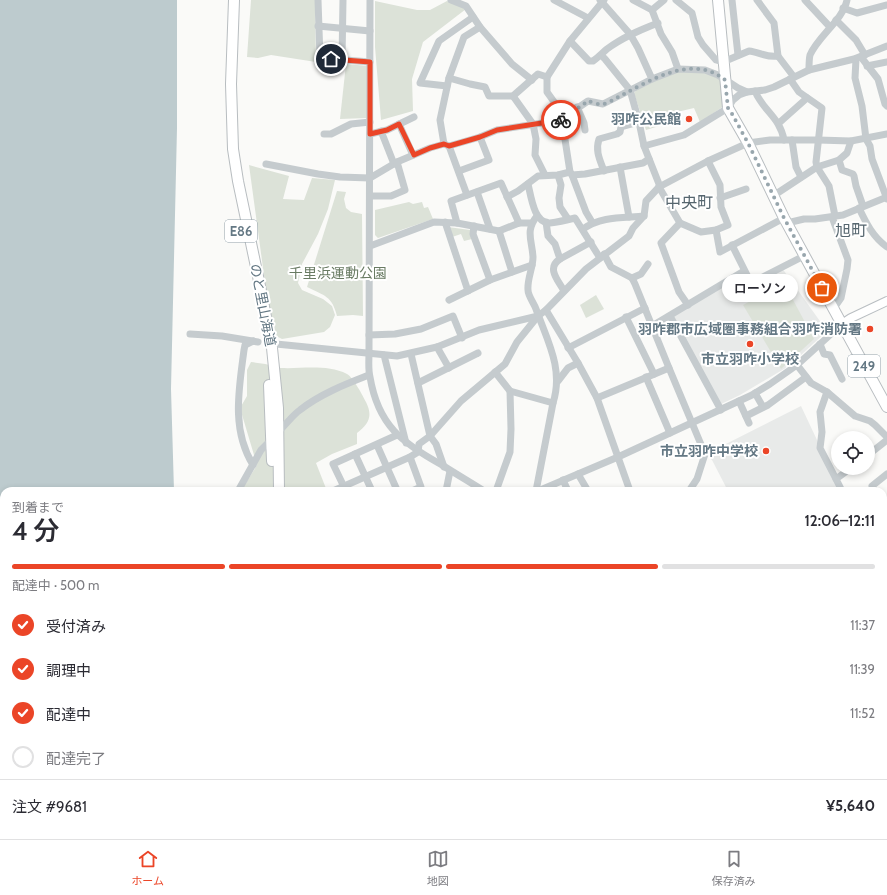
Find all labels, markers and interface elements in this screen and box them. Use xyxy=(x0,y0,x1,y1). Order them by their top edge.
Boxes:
pin xyxy=(314,42,348,76)
icon: home xyxy=(320,48,342,70)
courier xyxy=(541,100,581,140)
icon: bike xyxy=(550,109,572,131)
place label: 羽咋公民館 xyxy=(611,110,681,128)
marker: 羽咋公民館 xyxy=(684,114,694,124)
district label: 中央町 xyxy=(665,193,713,212)
road number: E86 xyxy=(225,220,257,242)
district label: 旭町 xyxy=(835,221,867,240)
street label: のと里山海道 xyxy=(246,262,280,348)
park label: 千里浜運動公園 xyxy=(289,264,387,282)
pin xyxy=(805,271,839,305)
callout: ローソン xyxy=(722,274,798,302)
icon: bag xyxy=(811,277,833,299)
text: ローソン xyxy=(734,280,786,296)
place label: 羽咋郡市広域圏事務組合羽咋消防署 xyxy=(638,320,862,338)
marker: 羽咋郡市広域圏事務組合羽咋消防署 xyxy=(865,324,875,334)
marker: 市立羽咋小学校 xyxy=(745,339,755,349)
place label: 市立羽咋小学校 xyxy=(701,350,799,368)
road number: 249 xyxy=(848,355,880,377)
map controls xyxy=(831,431,875,475)
button: locate xyxy=(831,431,875,475)
place label: 市立羽咋中学校 xyxy=(660,442,758,460)
marker: 市立羽咋中学校 xyxy=(761,446,771,456)
text: 到着まで xyxy=(12,499,64,515)
text: 12:06–12:11 xyxy=(804,512,875,530)
text: 4 分 xyxy=(12,515,60,547)
text: 配達中 · 500 m xyxy=(12,577,99,593)
icon: check xyxy=(12,614,34,636)
text: 11:37 xyxy=(850,617,875,633)
text: 受付済み xyxy=(46,618,106,636)
icon: check xyxy=(12,658,34,680)
text: 11:39 xyxy=(849,661,875,677)
text: 調理中 xyxy=(46,662,91,680)
icon: check xyxy=(12,702,34,724)
text: 11:52 xyxy=(850,705,875,721)
text: 配達中 xyxy=(46,706,91,724)
text: 配達完了 xyxy=(46,750,106,768)
text: ¥5,640 xyxy=(826,797,875,815)
text: 注文 #9681 xyxy=(12,798,87,816)
tab: ホーム xyxy=(131,848,164,888)
tab: 地図 xyxy=(427,848,449,888)
tab: 保存済み xyxy=(712,848,756,888)

